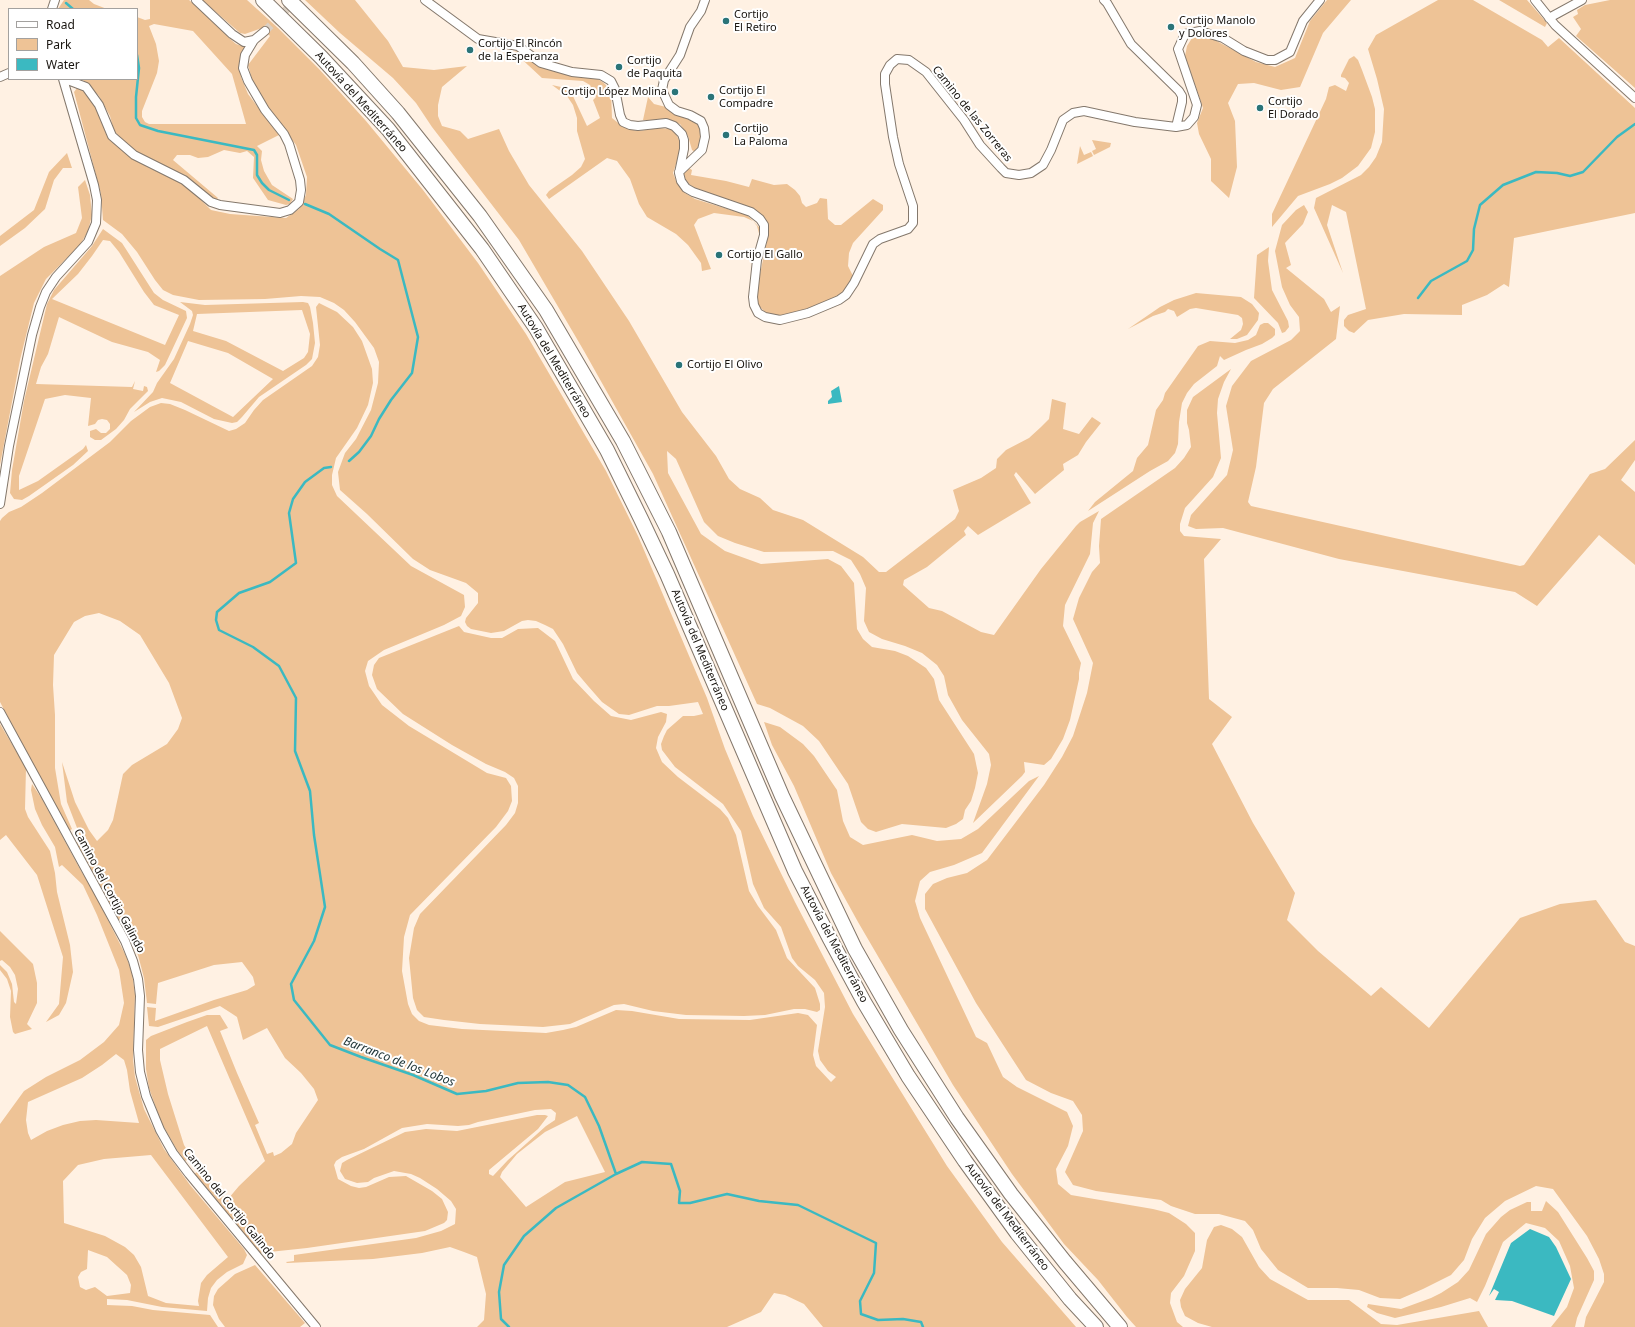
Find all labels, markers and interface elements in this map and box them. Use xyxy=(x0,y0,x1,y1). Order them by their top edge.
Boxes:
legend xyxy=(8,8,138,80)
place label: Cortijo El Retiro xyxy=(734,8,777,34)
place label: Cortijo Manolo y Dolores xyxy=(1179,14,1255,40)
text: Road xyxy=(46,16,75,33)
marker: Cortijo El Retiro xyxy=(721,16,731,26)
marker: Cortijo Manolo y Dolores xyxy=(1166,22,1176,32)
text: Park xyxy=(46,36,71,53)
place label: Cortijo El Rincón de la Esperanza xyxy=(478,37,562,63)
marker: Cortijo El Rincón de la Esperanza xyxy=(465,45,475,55)
street label: Autovía del Mediterráneo xyxy=(312,49,410,155)
place label: Cortijo de Paquita xyxy=(627,54,682,80)
text: Water xyxy=(46,56,80,73)
marker: Cortijo de Paquita xyxy=(614,62,624,72)
street label: Camino de las Zorreras xyxy=(929,63,1015,165)
place label: Cortijo El Compadre xyxy=(719,84,773,110)
place label: Cortijo López Molina xyxy=(561,85,667,99)
marker: Cortijo López Molina xyxy=(670,87,680,97)
marker: Cortijo El Compadre xyxy=(706,92,716,102)
place label: Cortijo El Dorado xyxy=(1268,95,1318,121)
marker: Cortijo El Dorado xyxy=(1255,103,1265,113)
place label: Cortijo La Paloma xyxy=(734,122,788,148)
marker: Cortijo La Paloma xyxy=(721,130,731,140)
place label: Cortijo El Gallo xyxy=(727,248,803,262)
marker: Cortijo El Gallo xyxy=(714,250,724,260)
street label: Autovía del Mediterráneo xyxy=(515,301,593,421)
place label: Cortijo El Olivo xyxy=(687,358,763,372)
marker: Cortijo El Olivo xyxy=(674,360,684,370)
street label: Autovía del Mediterráneo xyxy=(668,587,732,713)
street label: Camino del Cortijo Galindo xyxy=(71,827,147,955)
street label: Autovía del Mediterráneo xyxy=(797,883,871,1005)
water label: Barranco de los Lobos xyxy=(341,1034,457,1090)
street label: Camino del Cortijo Galindo xyxy=(180,1146,278,1262)
street label: Autovía del Mediterráneo xyxy=(962,1161,1052,1273)

